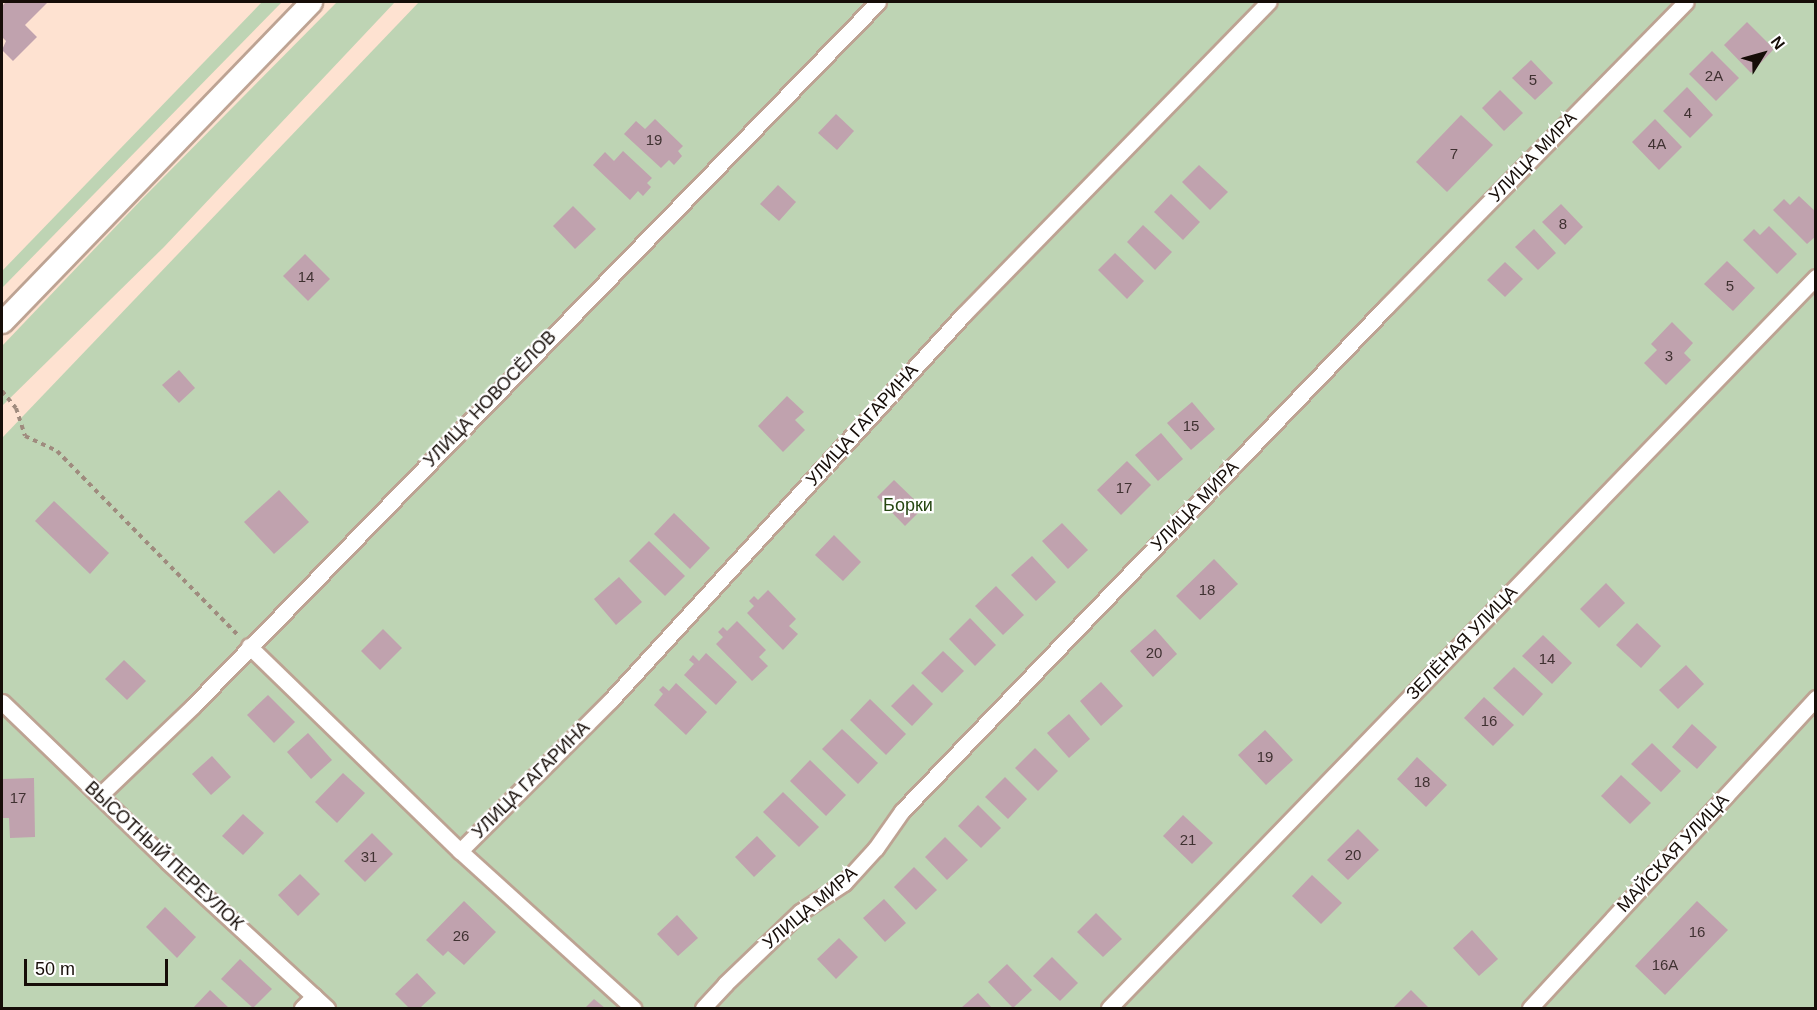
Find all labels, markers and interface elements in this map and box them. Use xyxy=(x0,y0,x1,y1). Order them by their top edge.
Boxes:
north arrow xyxy=(1733,24,1793,84)
text: N xyxy=(1768,33,1788,53)
house number: 2А xyxy=(1705,67,1723,85)
house number: 5 xyxy=(1529,71,1537,89)
house number: 4 xyxy=(1684,104,1692,122)
street label: УЛИЦА МИРА xyxy=(1485,108,1581,206)
house number: 19 xyxy=(646,131,662,149)
house number: 4А xyxy=(1648,135,1666,153)
house number: 7 xyxy=(1450,145,1458,163)
house number: 8 xyxy=(1559,215,1567,233)
house number: 14 xyxy=(298,268,314,286)
house number: 5 xyxy=(1726,277,1734,295)
street label: УЛИЦА НОВОСЁЛОВ xyxy=(419,326,561,472)
house number: 3 xyxy=(1665,347,1673,365)
street label: УЛИЦА ГАГАРИНА xyxy=(801,359,923,491)
house number: 15 xyxy=(1183,417,1199,435)
street label: УЛИЦА МИРА xyxy=(1147,457,1243,555)
house number: 17 xyxy=(1116,479,1132,497)
park label: Борки xyxy=(883,494,933,516)
house number: 18 xyxy=(1199,581,1215,599)
street label: ЗЕЛЁНАЯ УЛИЦА xyxy=(1402,581,1522,705)
house number: 20 xyxy=(1146,644,1162,662)
house number: 14 xyxy=(1539,650,1555,668)
house number: 16 xyxy=(1481,712,1497,730)
street label: УЛИЦА ГАГАРИНА xyxy=(468,717,594,843)
house number: 19 xyxy=(1257,748,1273,766)
house number: 18 xyxy=(1414,773,1430,791)
street label: ВЫСОТНЫЙ ПЕРЕУЛОК xyxy=(80,777,248,935)
house number: 17 xyxy=(10,789,26,807)
street label: МАЙСКАЯ УЛИЦА xyxy=(1612,789,1734,917)
house number: 21 xyxy=(1180,831,1196,849)
house number: 20 xyxy=(1345,846,1361,864)
house number: 31 xyxy=(361,848,377,866)
street label: УЛИЦА МИРА xyxy=(758,862,862,954)
house number: 16 xyxy=(1689,923,1705,941)
house number: 26 xyxy=(453,927,469,945)
scale bar xyxy=(27,947,171,985)
house number: 16А xyxy=(1652,956,1678,974)
text: 50 m xyxy=(35,959,75,979)

